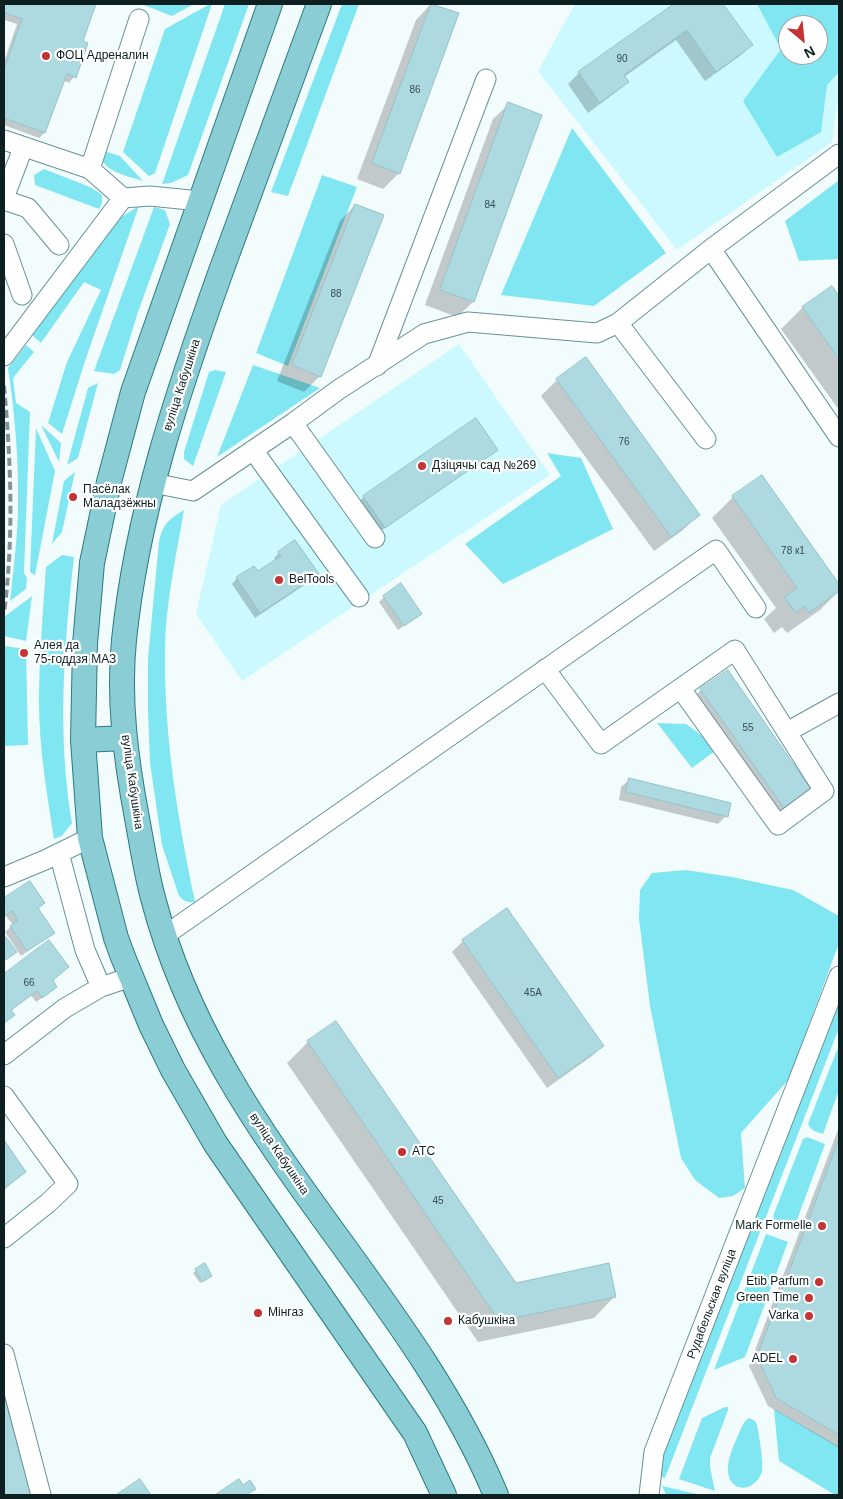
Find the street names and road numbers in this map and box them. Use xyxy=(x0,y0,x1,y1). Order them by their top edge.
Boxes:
street label: вуліца Кабушкіна xyxy=(160,337,204,433)
street label: вуліца Кабушкіна xyxy=(118,734,146,830)
street label: вуліца Кабушкіна xyxy=(246,1110,312,1198)
street label: Рудабельская вуліца xyxy=(684,1247,740,1361)

